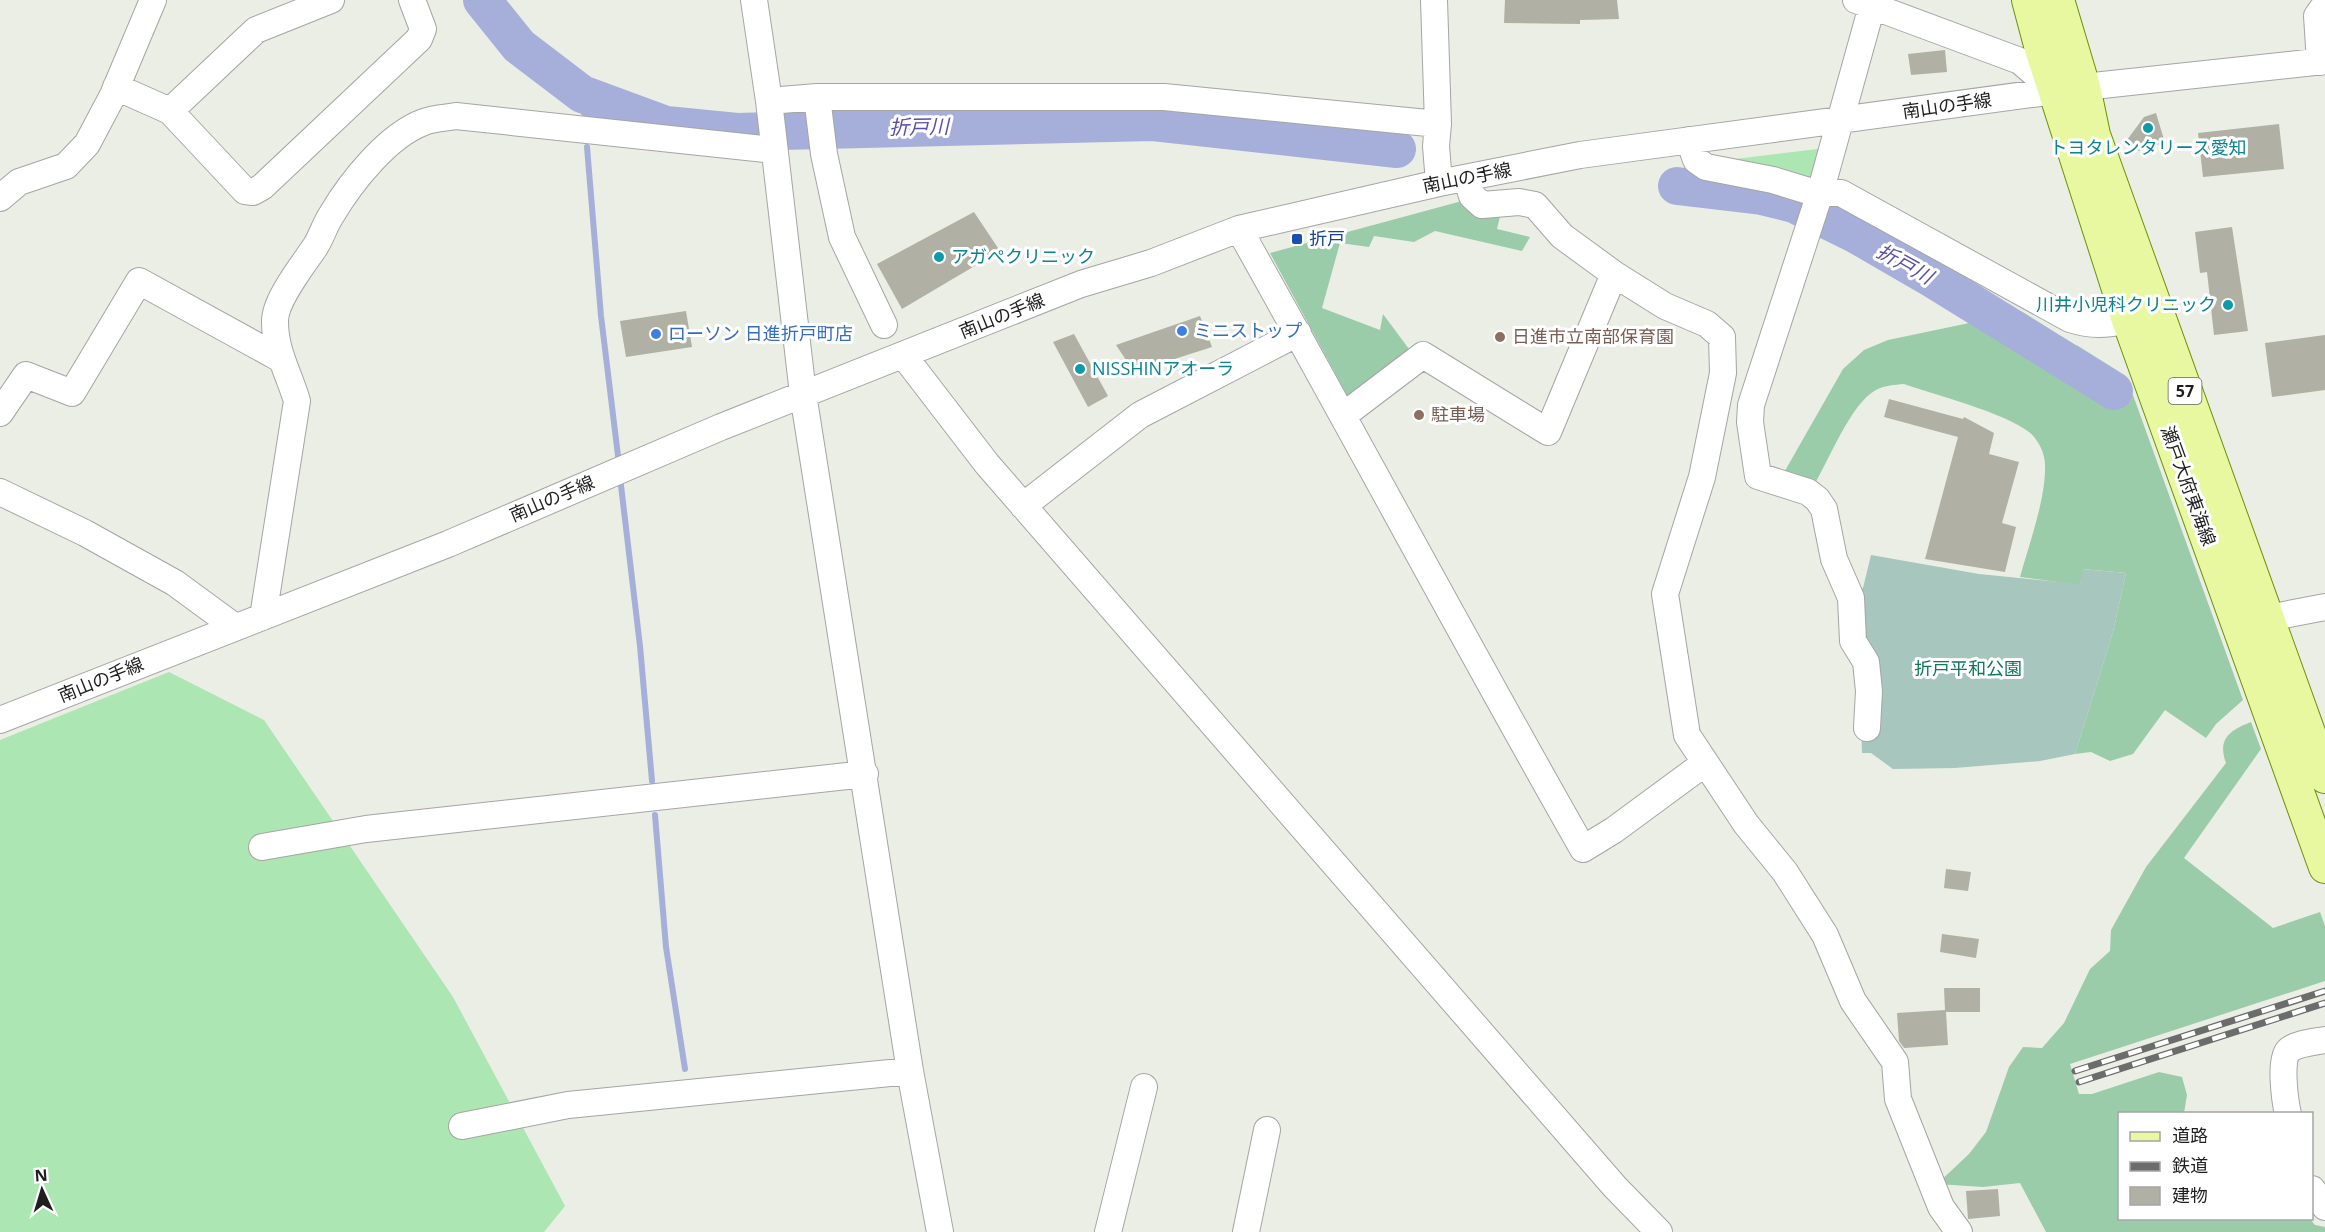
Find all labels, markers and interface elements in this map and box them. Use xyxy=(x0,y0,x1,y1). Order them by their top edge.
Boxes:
street label: 南山の手線 xyxy=(1901,87,1993,123)
water label: 折戸川 xyxy=(889,112,951,141)
marker: トヨタレンタリース愛知 xyxy=(2141,121,2155,135)
place label: トヨタレンタリース愛知 xyxy=(2049,135,2247,159)
street label: 南山の手線 xyxy=(1420,157,1513,197)
place label: 折戸 xyxy=(1309,226,1345,250)
marker: 折戸 xyxy=(1290,232,1304,246)
water label: 折戸川 xyxy=(1872,237,1940,291)
place label: アガぺクリニック xyxy=(951,244,1095,268)
marker: アガぺクリニック xyxy=(932,250,946,264)
street label: 南山の手線 xyxy=(955,287,1048,343)
place label: 川井小児科クリニック xyxy=(2036,292,2216,316)
marker: 川井小児科クリニック xyxy=(2221,298,2235,312)
place label: ミニストップ xyxy=(1194,318,1302,342)
place label: ローソン 日進折戸町店 xyxy=(668,321,853,345)
marker: ミニストップ xyxy=(1175,324,1189,338)
place label: 日進市立南部保育園 xyxy=(1512,324,1674,348)
marker: ローソン 日進折戸町店 xyxy=(649,327,663,341)
marker: 日進市立南部保育園 xyxy=(1493,330,1507,344)
place label: NISSHINアオーラ xyxy=(1092,356,1234,380)
marker: NISSHINアオーラ xyxy=(1073,362,1087,376)
road number: 57 xyxy=(2168,378,2202,404)
place label: 駐車場 xyxy=(1431,402,1485,426)
marker: 駐車場 xyxy=(1412,408,1426,422)
street label: 瀬戸大府東海線 xyxy=(2156,422,2222,549)
street label: 南山の手線 xyxy=(505,469,598,527)
street label: 南山の手線 xyxy=(54,651,147,707)
park label: 折戸平和公園 xyxy=(1914,656,2022,680)
legend xyxy=(2118,1112,2313,1220)
text: 道路 xyxy=(2172,1123,2208,1147)
text: 鉄道 xyxy=(2172,1153,2208,1177)
north arrow xyxy=(12,1160,72,1220)
text: N xyxy=(34,1164,48,1186)
text: 建物 xyxy=(2172,1183,2208,1207)

